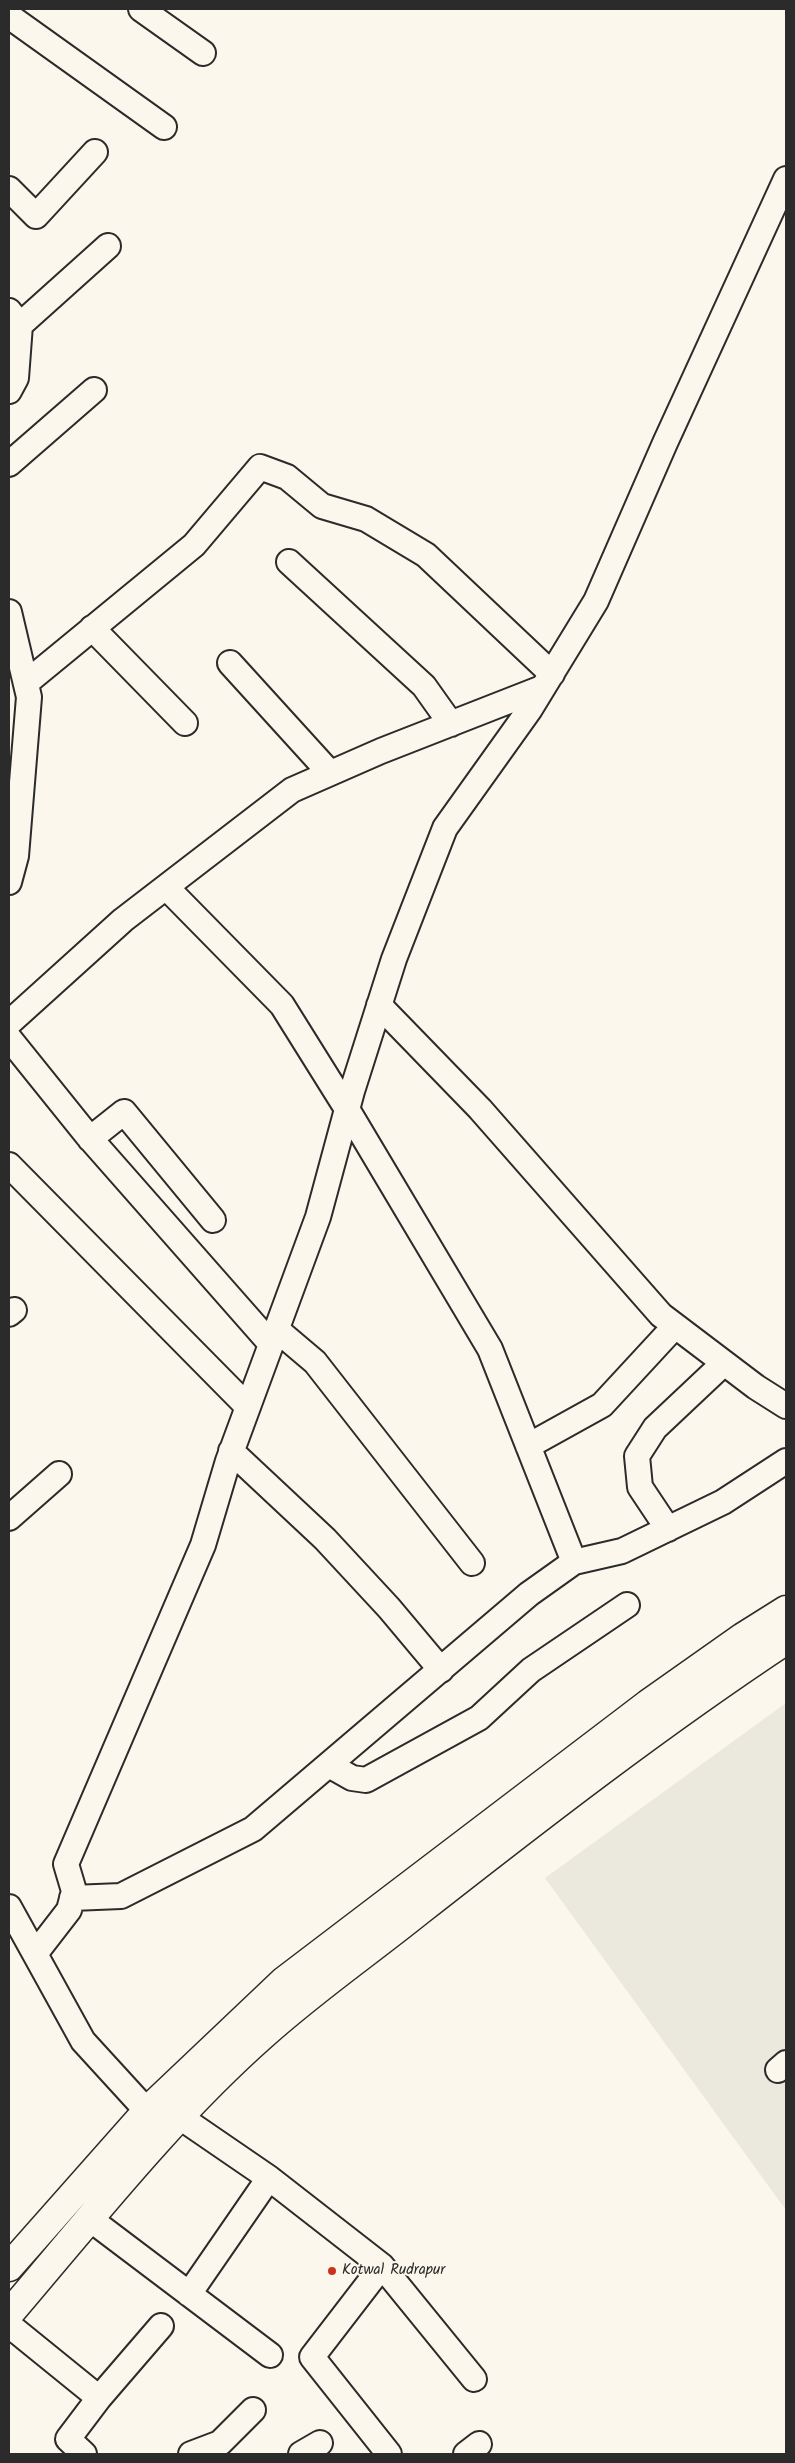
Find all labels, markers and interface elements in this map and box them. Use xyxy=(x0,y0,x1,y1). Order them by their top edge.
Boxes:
place label: Kotwal Rudrapur xyxy=(342,2262,445,2280)
marker: Kotwal Rudrapur xyxy=(326,2265,338,2277)

